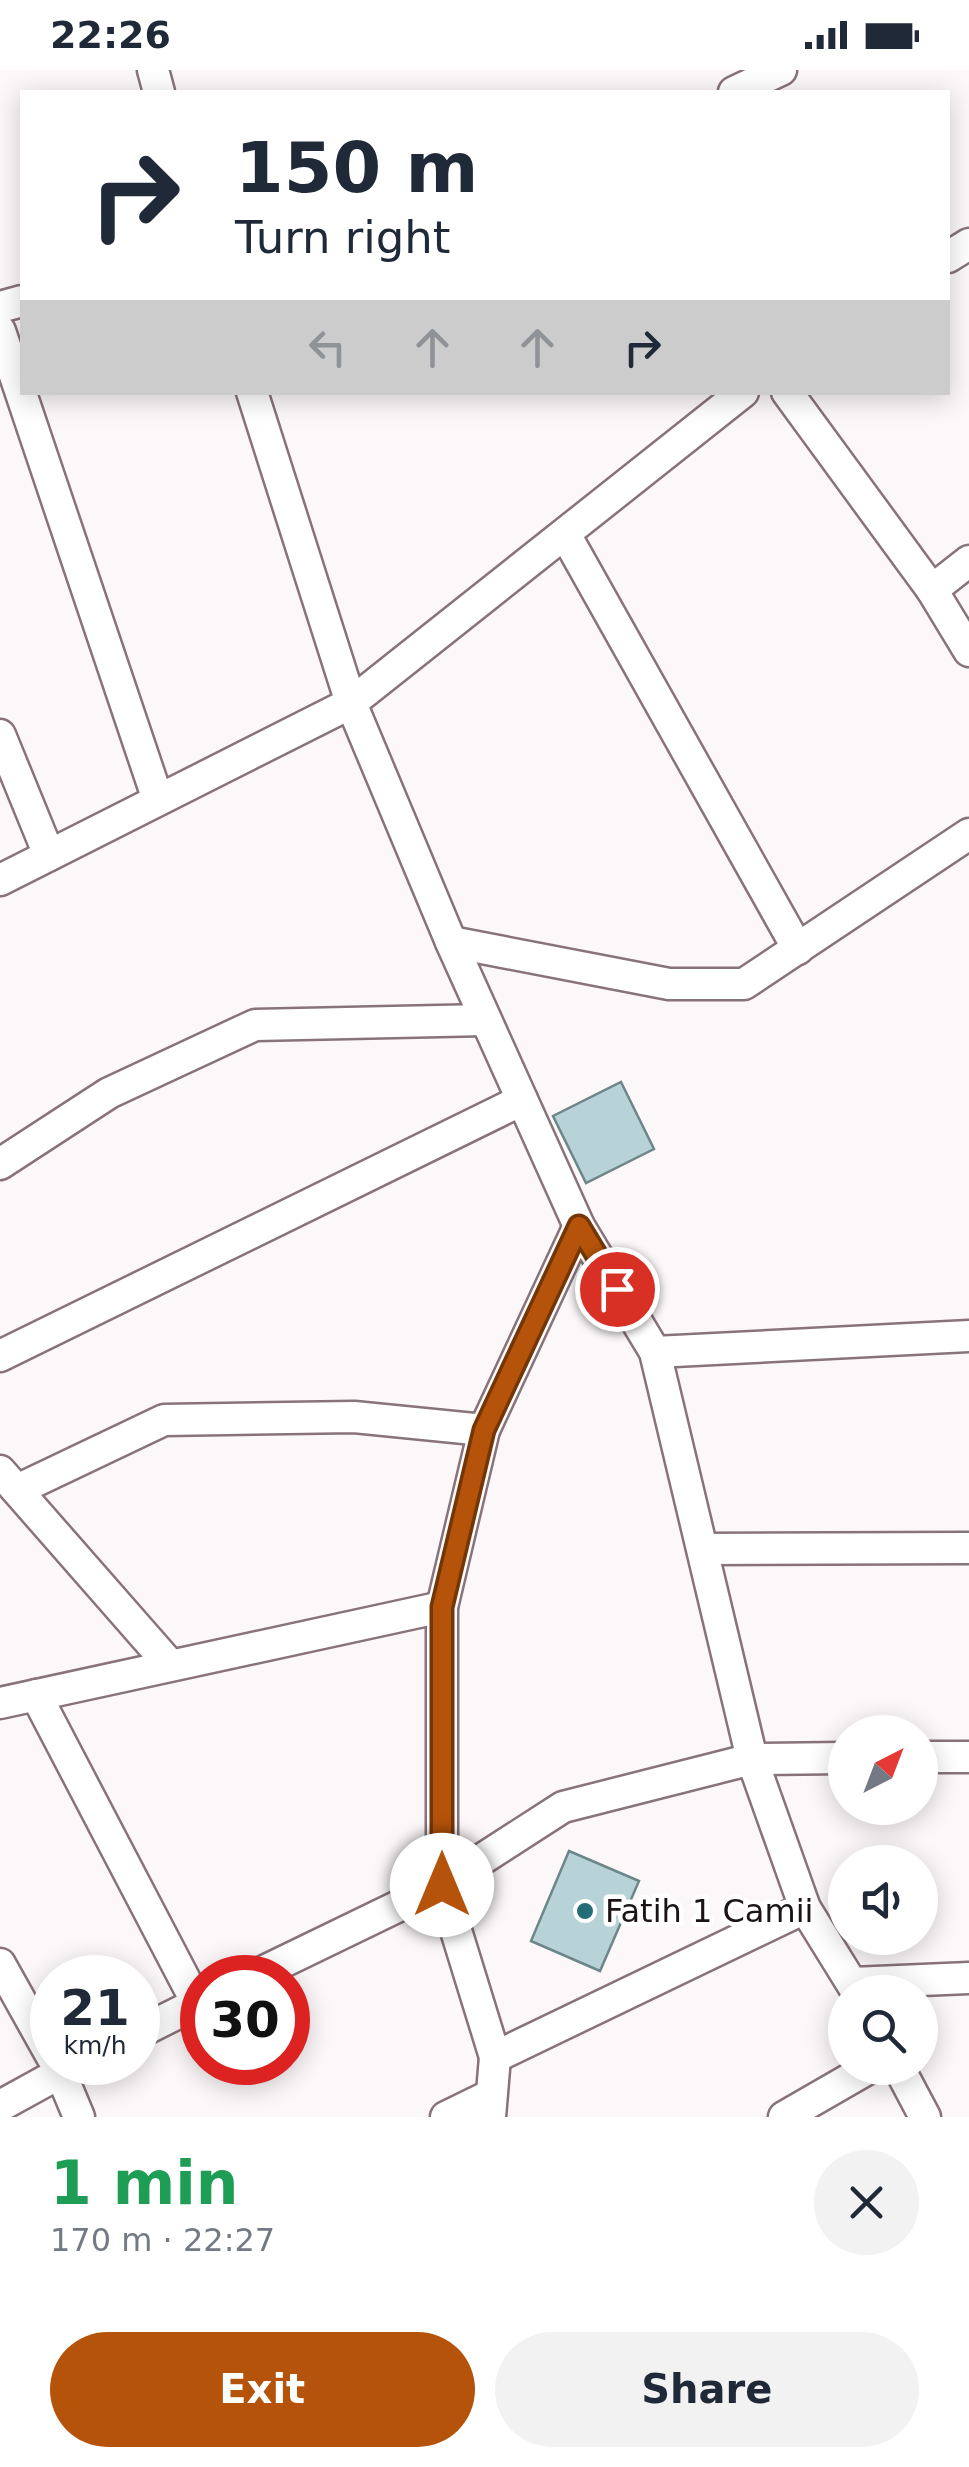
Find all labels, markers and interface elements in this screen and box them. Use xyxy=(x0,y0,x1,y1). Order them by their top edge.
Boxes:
text: 22:26 xyxy=(50,13,171,57)
text: 150 m xyxy=(235,127,478,209)
icon: right xyxy=(70,130,200,260)
text: Turn right xyxy=(235,211,450,264)
icon: left xyxy=(300,320,355,375)
icon: ahead xyxy=(405,320,460,375)
icon: ahead xyxy=(510,320,565,375)
icon: right xyxy=(615,320,670,375)
pin xyxy=(575,1247,660,1332)
icon: arrive xyxy=(590,1262,645,1317)
north arrow xyxy=(828,1715,938,1825)
map controls xyxy=(828,1715,938,2085)
position arrow xyxy=(390,1833,494,1937)
button: sound xyxy=(828,1845,938,1955)
place label: Fatih 1 Camii xyxy=(605,1892,813,1930)
marker: Fatih 1 Camii xyxy=(574,1900,596,1922)
speed limit sign: 30 xyxy=(180,1955,310,2085)
button: search xyxy=(828,1975,938,2085)
text: 21 xyxy=(60,1979,130,2037)
text: km/h xyxy=(63,2031,127,2060)
text: 1 min xyxy=(50,2148,238,2218)
button: close xyxy=(814,2150,919,2255)
text: 170 m · 22:27 xyxy=(50,2221,275,2259)
button: Exit xyxy=(50,2332,475,2447)
button: Share xyxy=(495,2332,919,2447)

